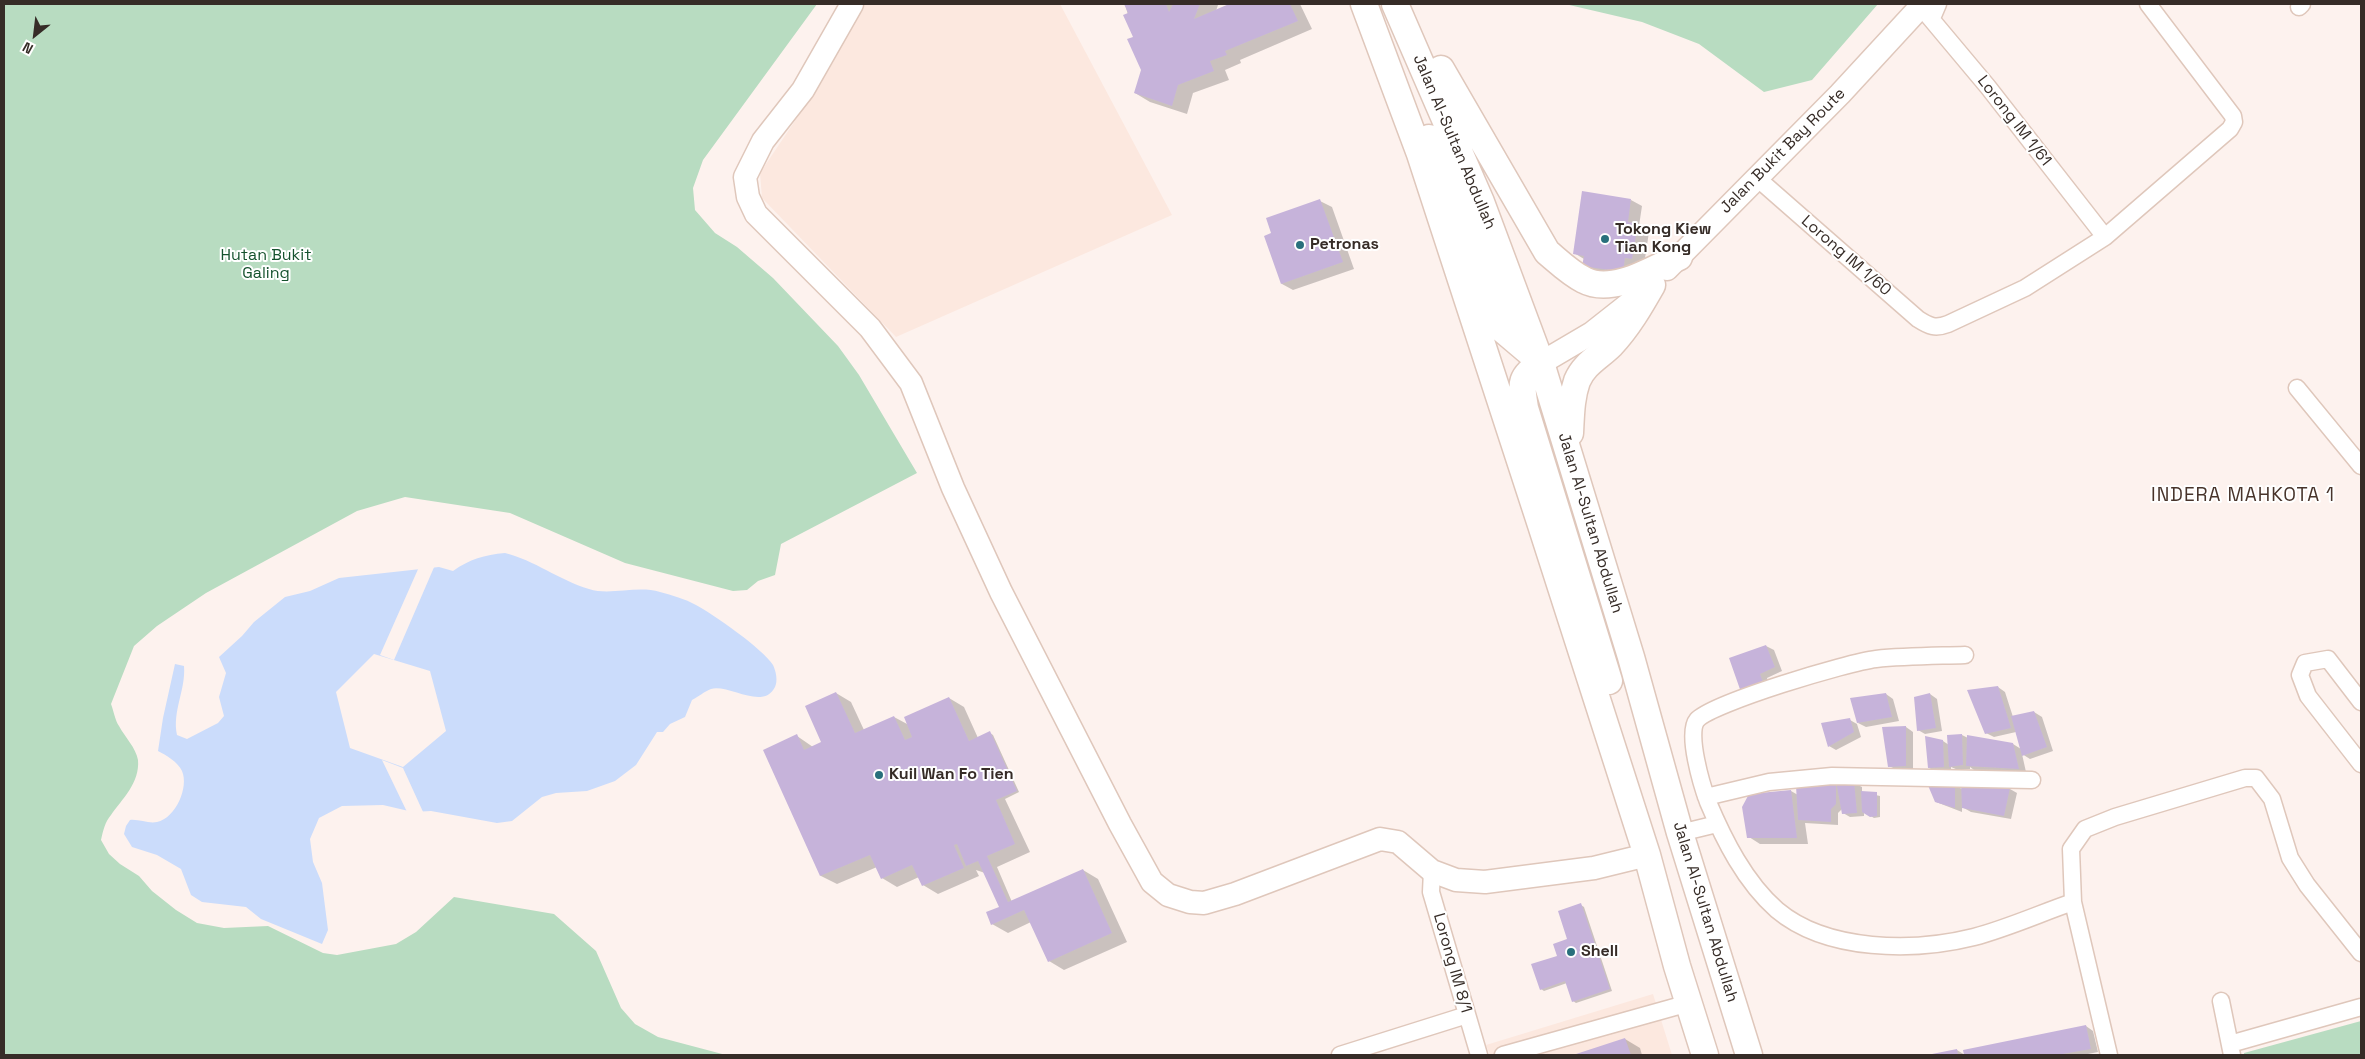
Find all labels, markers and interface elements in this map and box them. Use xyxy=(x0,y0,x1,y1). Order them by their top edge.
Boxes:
north arrow xyxy=(10,10,60,60)
text: N xyxy=(19,38,36,58)
street label: Jalan Al-Sultan Abdullah xyxy=(1408,52,1500,232)
street label: Lorong IM 1/61 xyxy=(1973,72,2055,170)
street label: Jalan Bukit Bay Route xyxy=(1716,84,1850,218)
street label: Lorong IM 1/60 xyxy=(1797,212,1895,300)
place label: Tokong Kiew Tian Kong xyxy=(1615,220,1711,258)
marker: Tokong Kiew Tian Kong xyxy=(1599,233,1611,245)
place label: Petronas xyxy=(1310,235,1379,255)
marker: Petronas xyxy=(1294,239,1306,251)
park label: Hutan Bukit Galing xyxy=(221,246,311,284)
street label: Jalan Al-Sultan Abdullah xyxy=(1553,430,1627,616)
district label: INDERA MAHKOTA 1 xyxy=(2149,485,2337,507)
place label: Kuil Wan Fo Tien xyxy=(889,765,1014,785)
marker: Kuil Wan Fo Tien xyxy=(873,769,885,781)
street label: Jalan Al-Sultan Abdullah xyxy=(1668,819,1742,1005)
street label: Lorong IM 8/1 xyxy=(1429,911,1475,1015)
place label: Shell xyxy=(1581,942,1618,962)
marker: Shell xyxy=(1565,946,1577,958)

